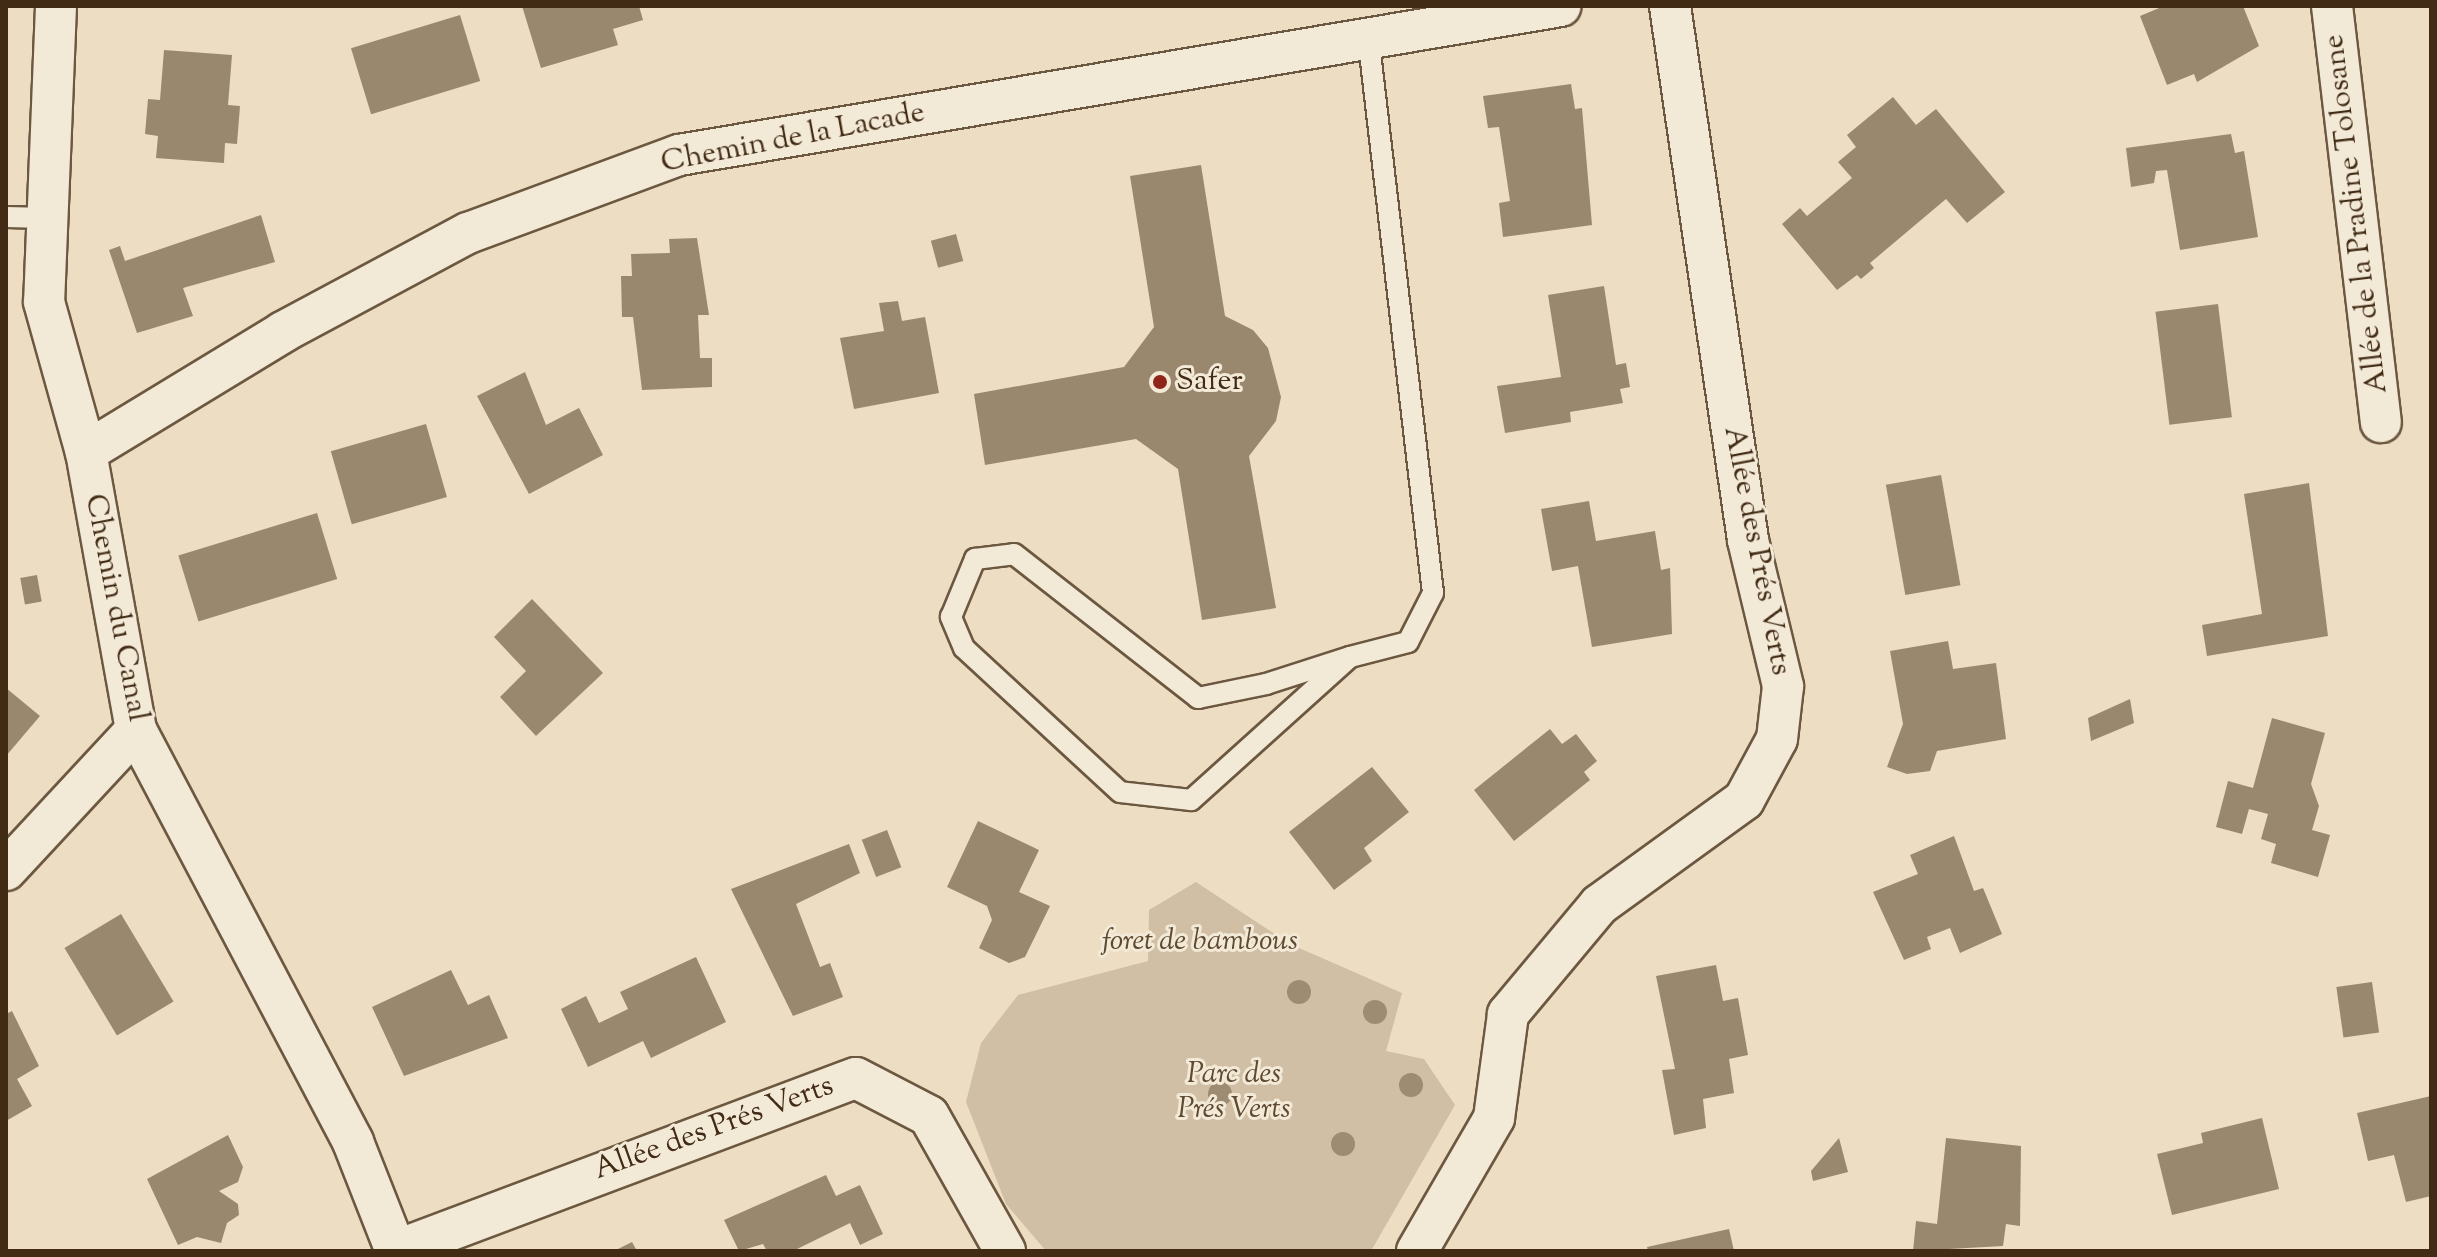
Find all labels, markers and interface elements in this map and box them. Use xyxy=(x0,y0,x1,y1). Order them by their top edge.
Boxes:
street label: Allée de la Pradine Tolosane xyxy=(2317,32,2397,396)
street label: Chemin de la Lacade xyxy=(658,96,928,182)
place label: Safer xyxy=(1176,364,1243,400)
marker: Safer xyxy=(1151,373,1169,391)
street label: Allée des Prés Verts xyxy=(1714,424,1798,678)
street label: Chemin du Canal xyxy=(75,491,155,725)
park label: foret de bambous xyxy=(1102,924,1298,960)
park label: Parc des Prés Verts xyxy=(1177,1057,1291,1128)
street label: Allée des Prés Verts xyxy=(589,1069,839,1189)

